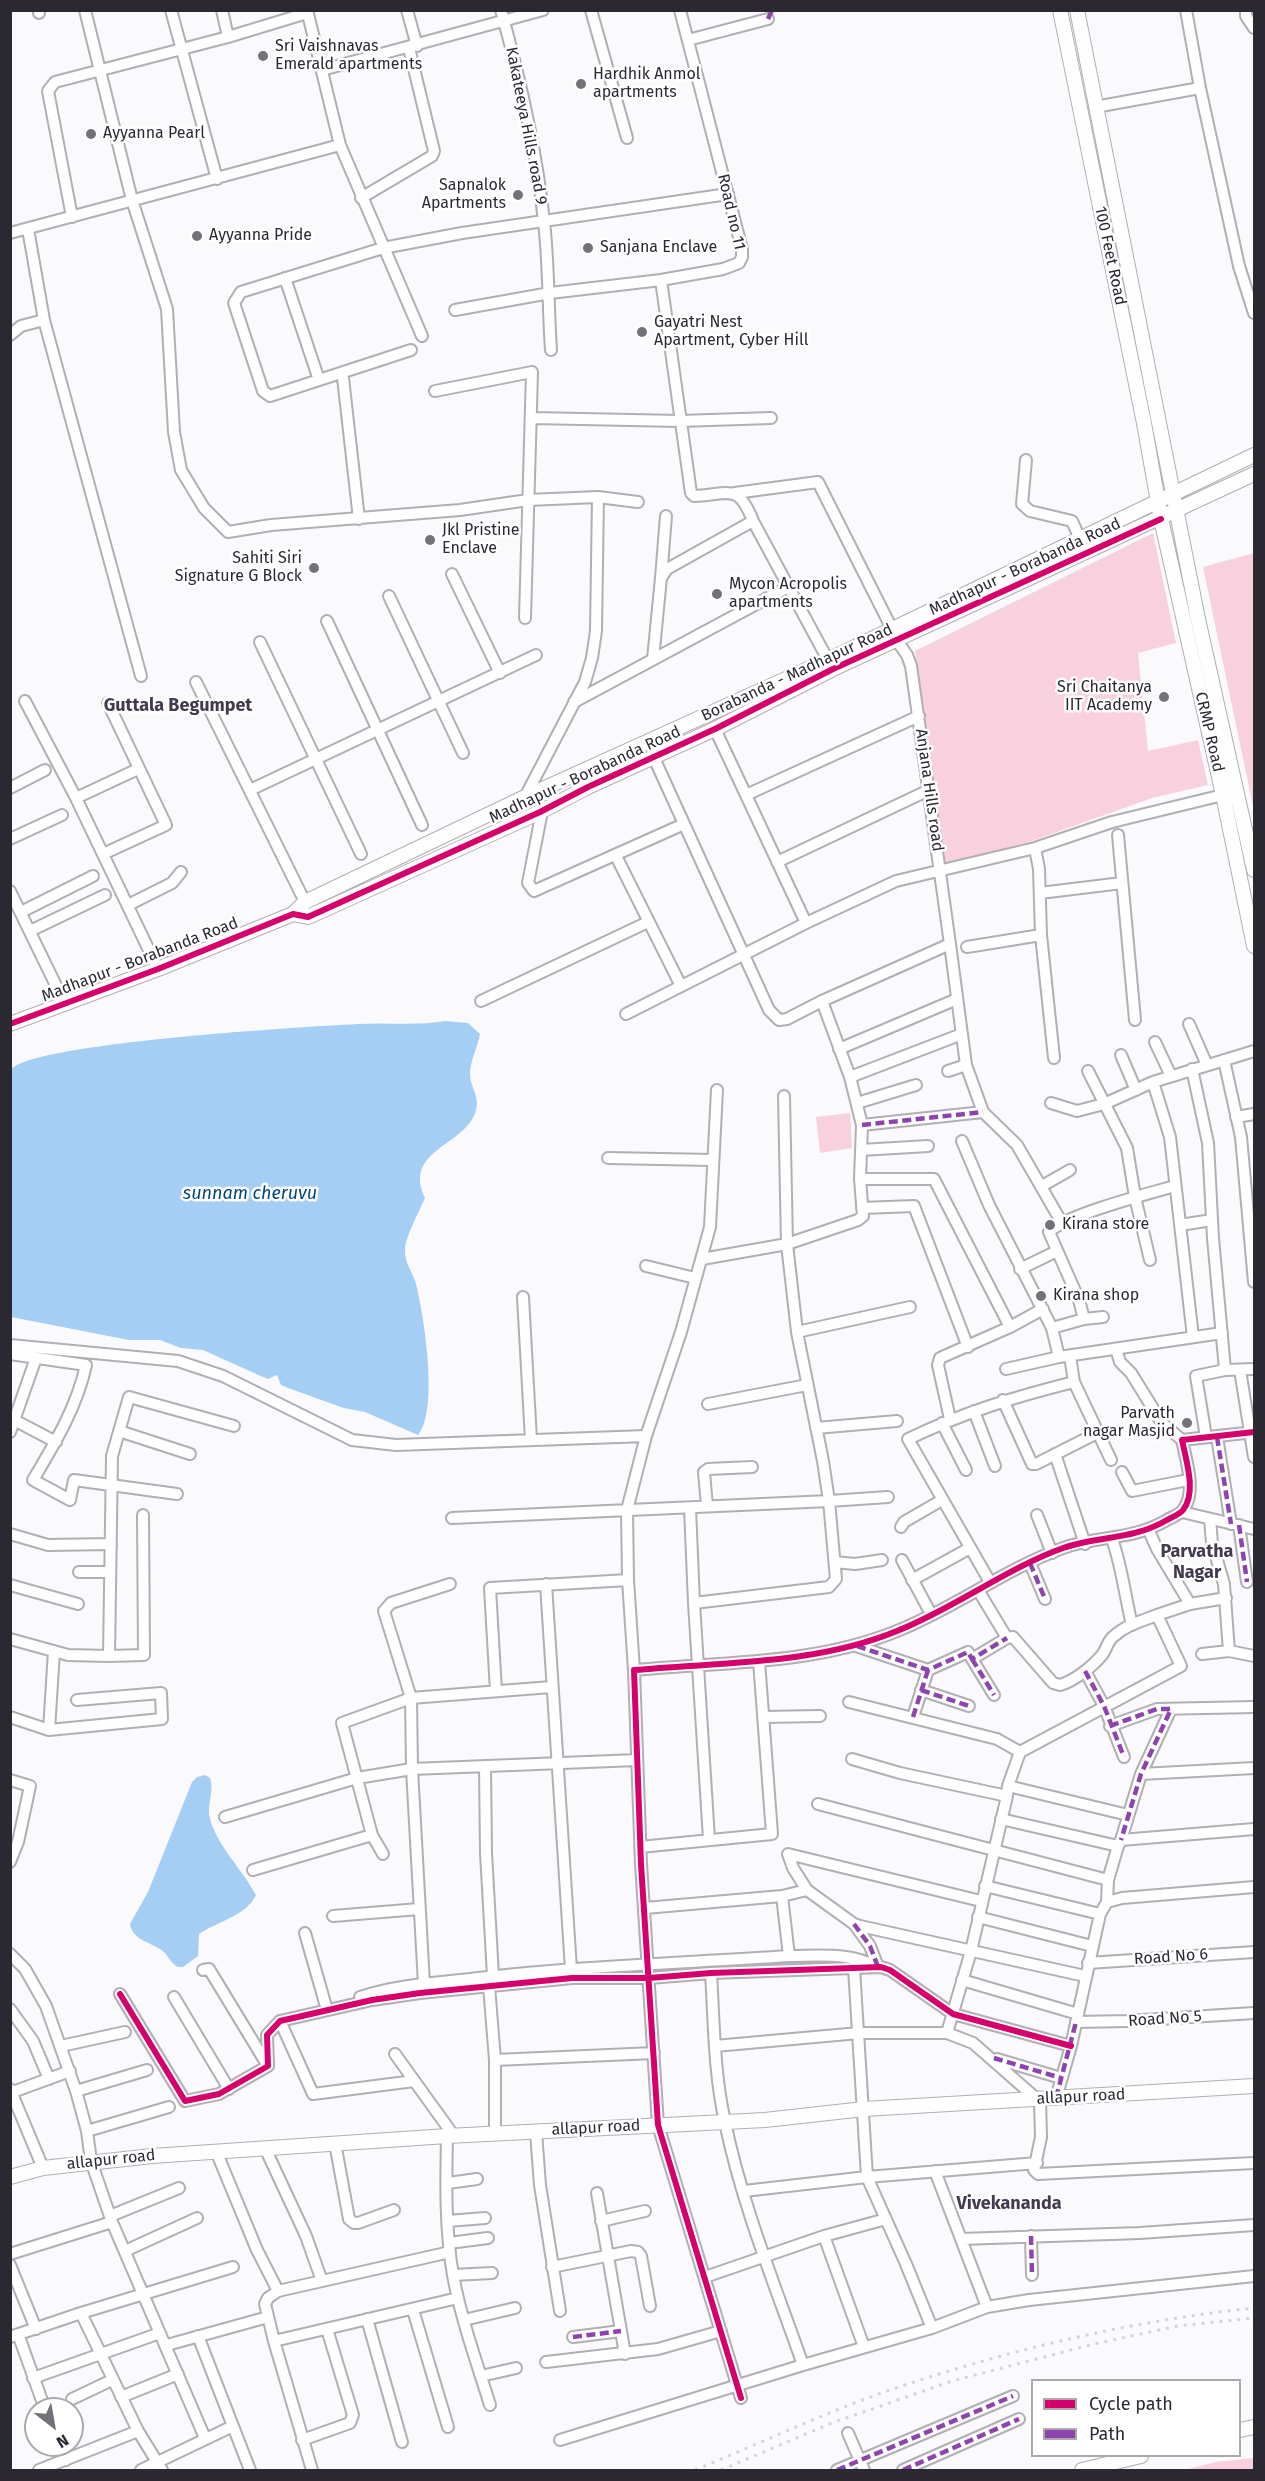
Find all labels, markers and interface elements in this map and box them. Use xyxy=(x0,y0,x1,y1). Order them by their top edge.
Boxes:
place label: Sri Vaishnavas Emerald apartments xyxy=(275,37,422,75)
street label: Kakateeya Hills road 9 xyxy=(501,45,551,207)
marker: Sri Vaishnavas Emerald apartments xyxy=(256,49,270,63)
place label: Hardhik Anmol apartments xyxy=(593,65,700,103)
marker: Hardhik Anmol apartments xyxy=(574,77,588,91)
place label: Ayyanna Pearl xyxy=(103,124,205,144)
marker: Ayyanna Pearl xyxy=(84,127,98,141)
street label: Road no 11 xyxy=(713,172,749,252)
place label: Sapnalok Apartments xyxy=(422,176,506,214)
marker: Sapnalok Apartments xyxy=(511,188,525,202)
street label: 100 Feet Road xyxy=(1090,205,1130,307)
place label: Ayyanna Pride xyxy=(209,226,312,246)
marker: Ayyanna Pride xyxy=(190,229,204,243)
place label: Sanjana Enclave xyxy=(600,238,717,258)
marker: Sanjana Enclave xyxy=(581,241,595,255)
place label: Gayatri Nest Apartment, Cyber Hill xyxy=(654,313,808,351)
marker: Gayatri Nest Apartment, Cyber Hill xyxy=(635,325,649,339)
street label: Madhapur - Borabanda Road xyxy=(926,514,1124,620)
place label: Jkl Pristine Enclave xyxy=(442,521,520,559)
marker: Jkl Pristine Enclave xyxy=(423,533,437,547)
place label: Sahiti Siri Signature G Block xyxy=(175,549,302,587)
marker: Sahiti Siri Signature G Block xyxy=(307,561,321,575)
place label: Mycon Acropolis apartments xyxy=(729,575,847,613)
marker: Mycon Acropolis apartments xyxy=(710,587,724,601)
street label: Borabanda - Madhapur Road xyxy=(698,620,896,726)
place label: Sri Chaitanya IIT Academy xyxy=(1057,678,1152,716)
marker: Sri Chaitanya IIT Academy xyxy=(1157,690,1171,704)
street label: CRMP Road xyxy=(1190,690,1228,774)
district label: Guttala Begumpet xyxy=(104,695,252,717)
street label: Madhapur - Borabanda Road xyxy=(486,722,684,828)
street label: Anjana Hills road xyxy=(911,727,947,853)
street label: Madhapur - Borabanda Road xyxy=(39,914,241,1006)
water label: sunnam cheruvu xyxy=(183,1183,317,1205)
place label: Kirana store xyxy=(1062,1215,1149,1235)
marker: Kirana store xyxy=(1043,1218,1057,1232)
place label: Kirana shop xyxy=(1053,1286,1139,1306)
marker: Kirana shop xyxy=(1034,1289,1048,1303)
place label: Parvath nagar Masjid xyxy=(1083,1404,1175,1442)
marker: Parvath nagar Masjid xyxy=(1180,1416,1194,1430)
district label: Parvatha Nagar xyxy=(1161,1541,1233,1584)
street label: Road No 6 xyxy=(1133,1945,1209,1969)
street label: Road No 5 xyxy=(1128,2007,1202,2031)
street label: allapur road xyxy=(1036,2085,1126,2109)
street label: allapur road xyxy=(551,2116,641,2140)
street label: allapur road xyxy=(66,2146,156,2174)
district label: Vivekananda xyxy=(956,2193,1062,2215)
legend xyxy=(1031,2379,1241,2457)
text: Cycle path xyxy=(1089,2393,1173,2415)
north arrow xyxy=(24,2397,84,2457)
text: Path xyxy=(1089,2423,1125,2445)
text: N xyxy=(53,2430,72,2452)

